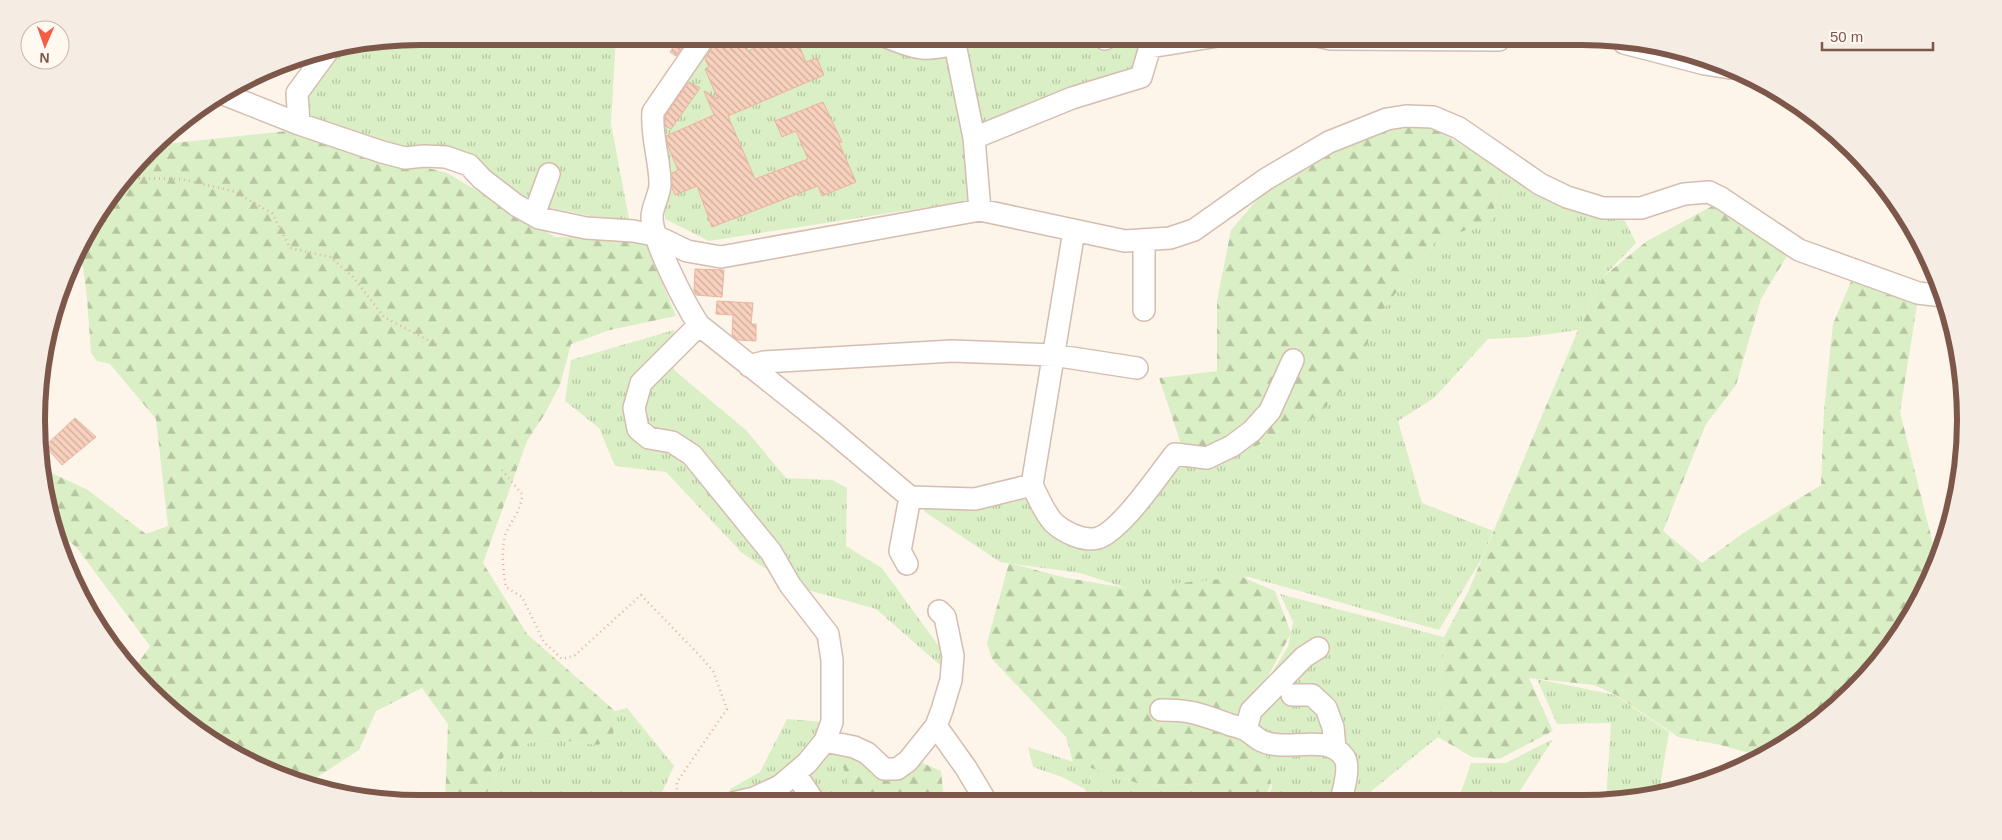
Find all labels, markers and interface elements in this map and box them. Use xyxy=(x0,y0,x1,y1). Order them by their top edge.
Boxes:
north arrow xyxy=(20,20,70,70)
scale bar xyxy=(1822,20,1933,52)
text: 50 m xyxy=(1830,28,1863,45)
text: N xyxy=(39,50,50,66)

